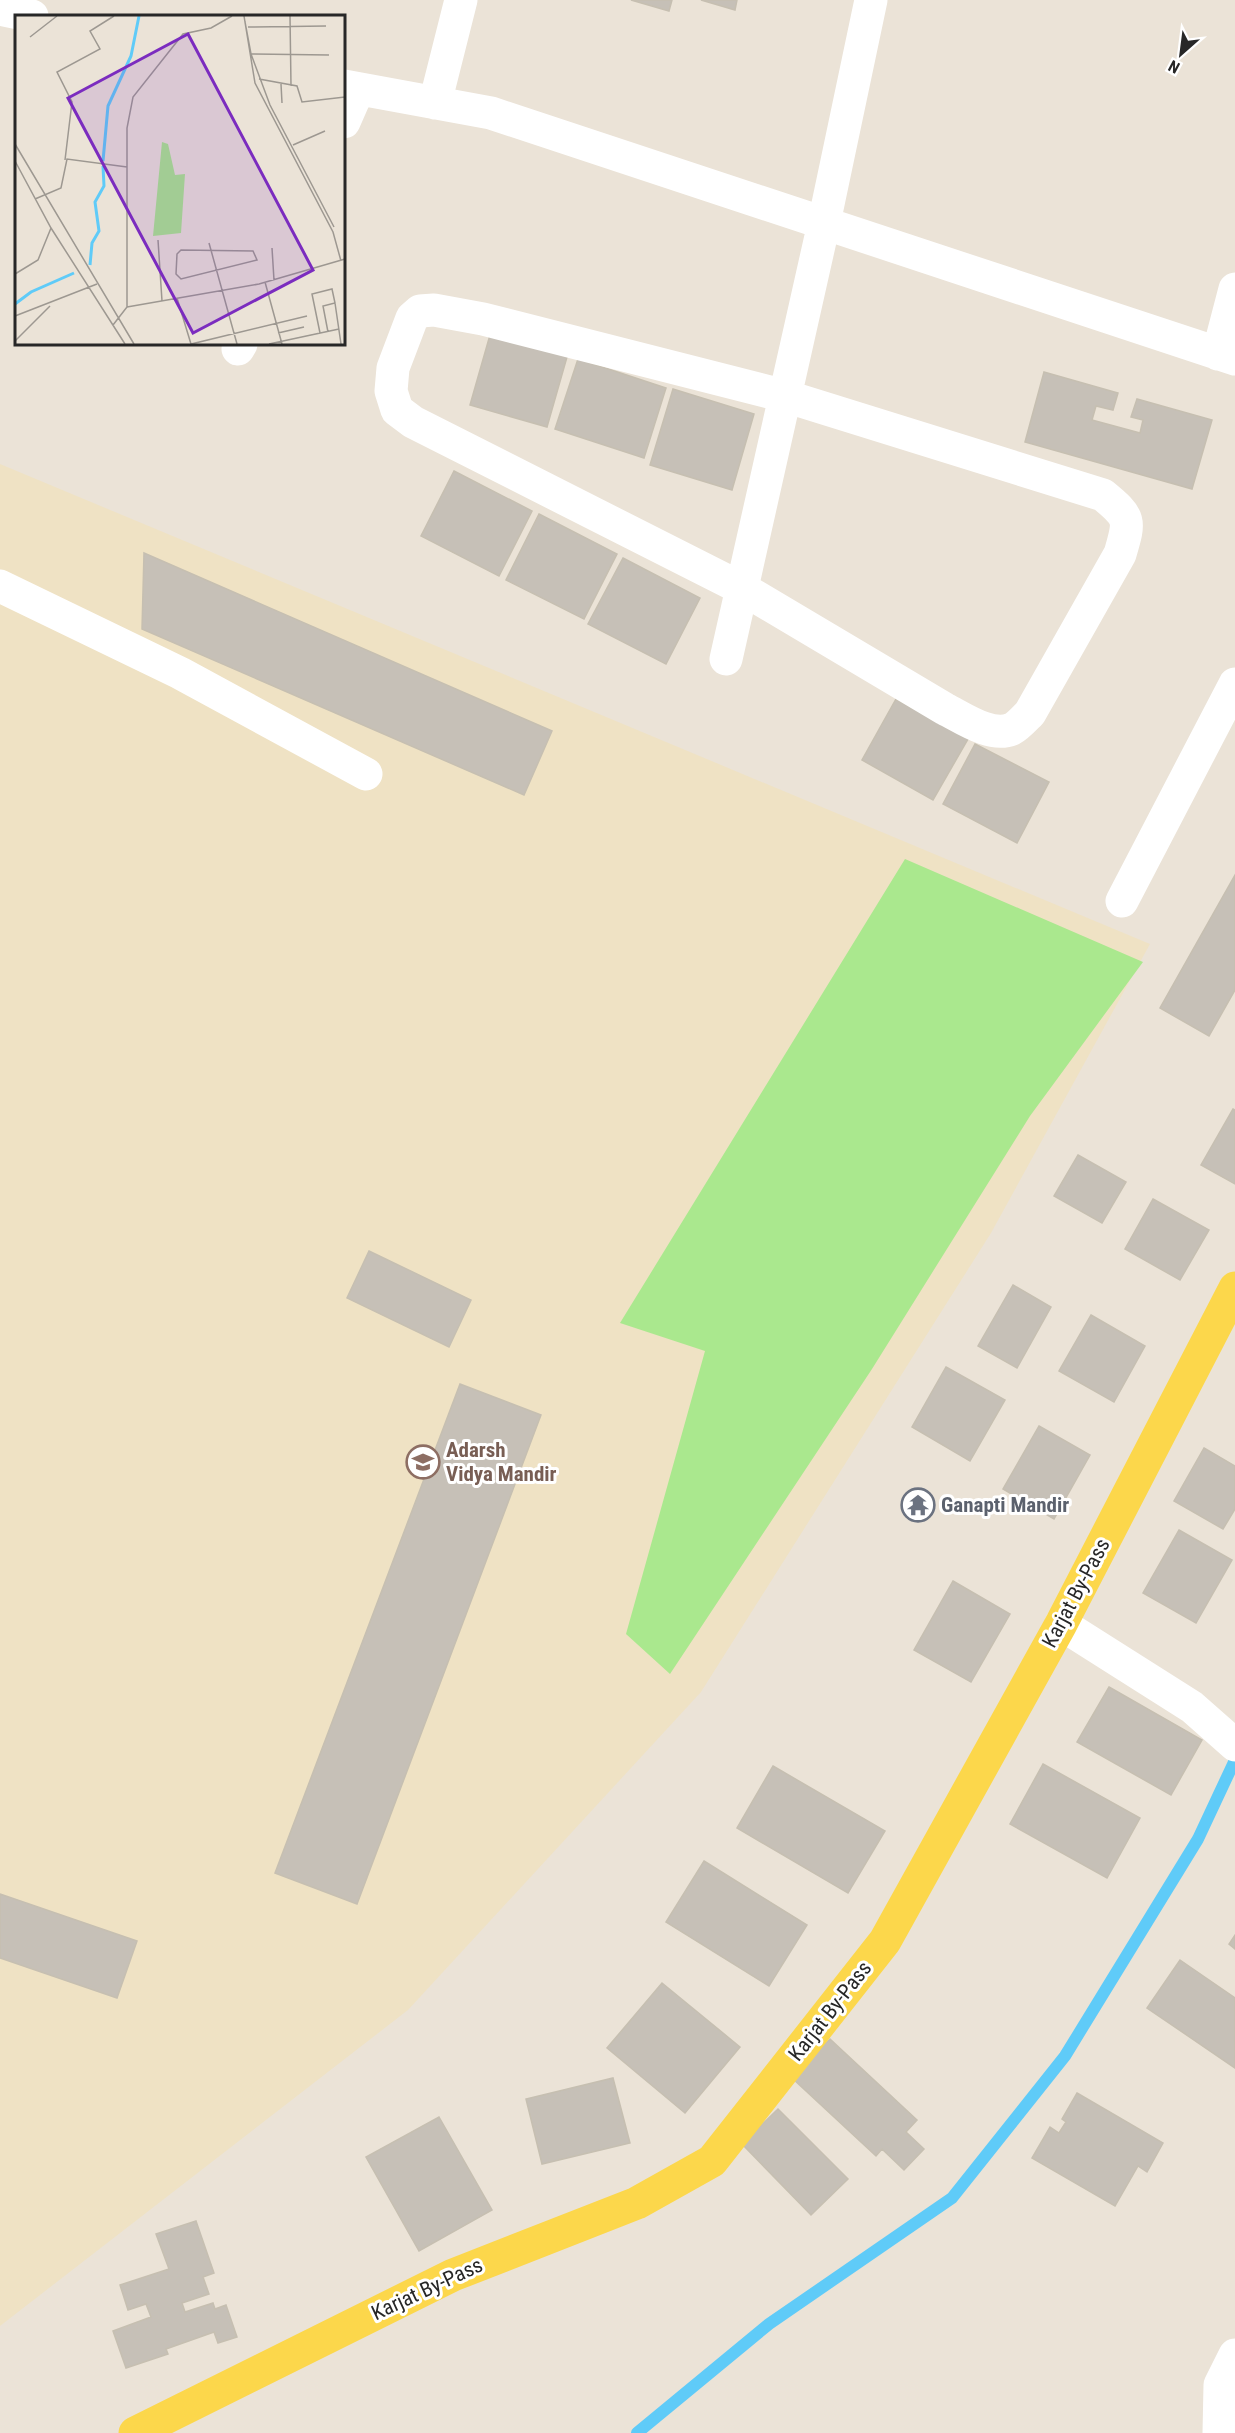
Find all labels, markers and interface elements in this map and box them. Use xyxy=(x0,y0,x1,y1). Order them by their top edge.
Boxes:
inset map xyxy=(15,15,345,345)
north arrow xyxy=(1151,24,1211,84)
text: N xyxy=(1165,56,1183,77)
place label: Adarsh Vidya Mandir xyxy=(446,1438,557,1486)
school or university icon: Adarsh Vidya Mandir xyxy=(405,1444,441,1480)
temple icon: Ganapti Mandir xyxy=(900,1487,936,1523)
place label: Ganapti Mandir xyxy=(941,1493,1069,1517)
street label: Karjat By-Pass xyxy=(1037,1534,1115,1652)
street label: Karjat By-Pass xyxy=(784,1956,876,2066)
street label: Karjat By-Pass xyxy=(368,2253,486,2325)

